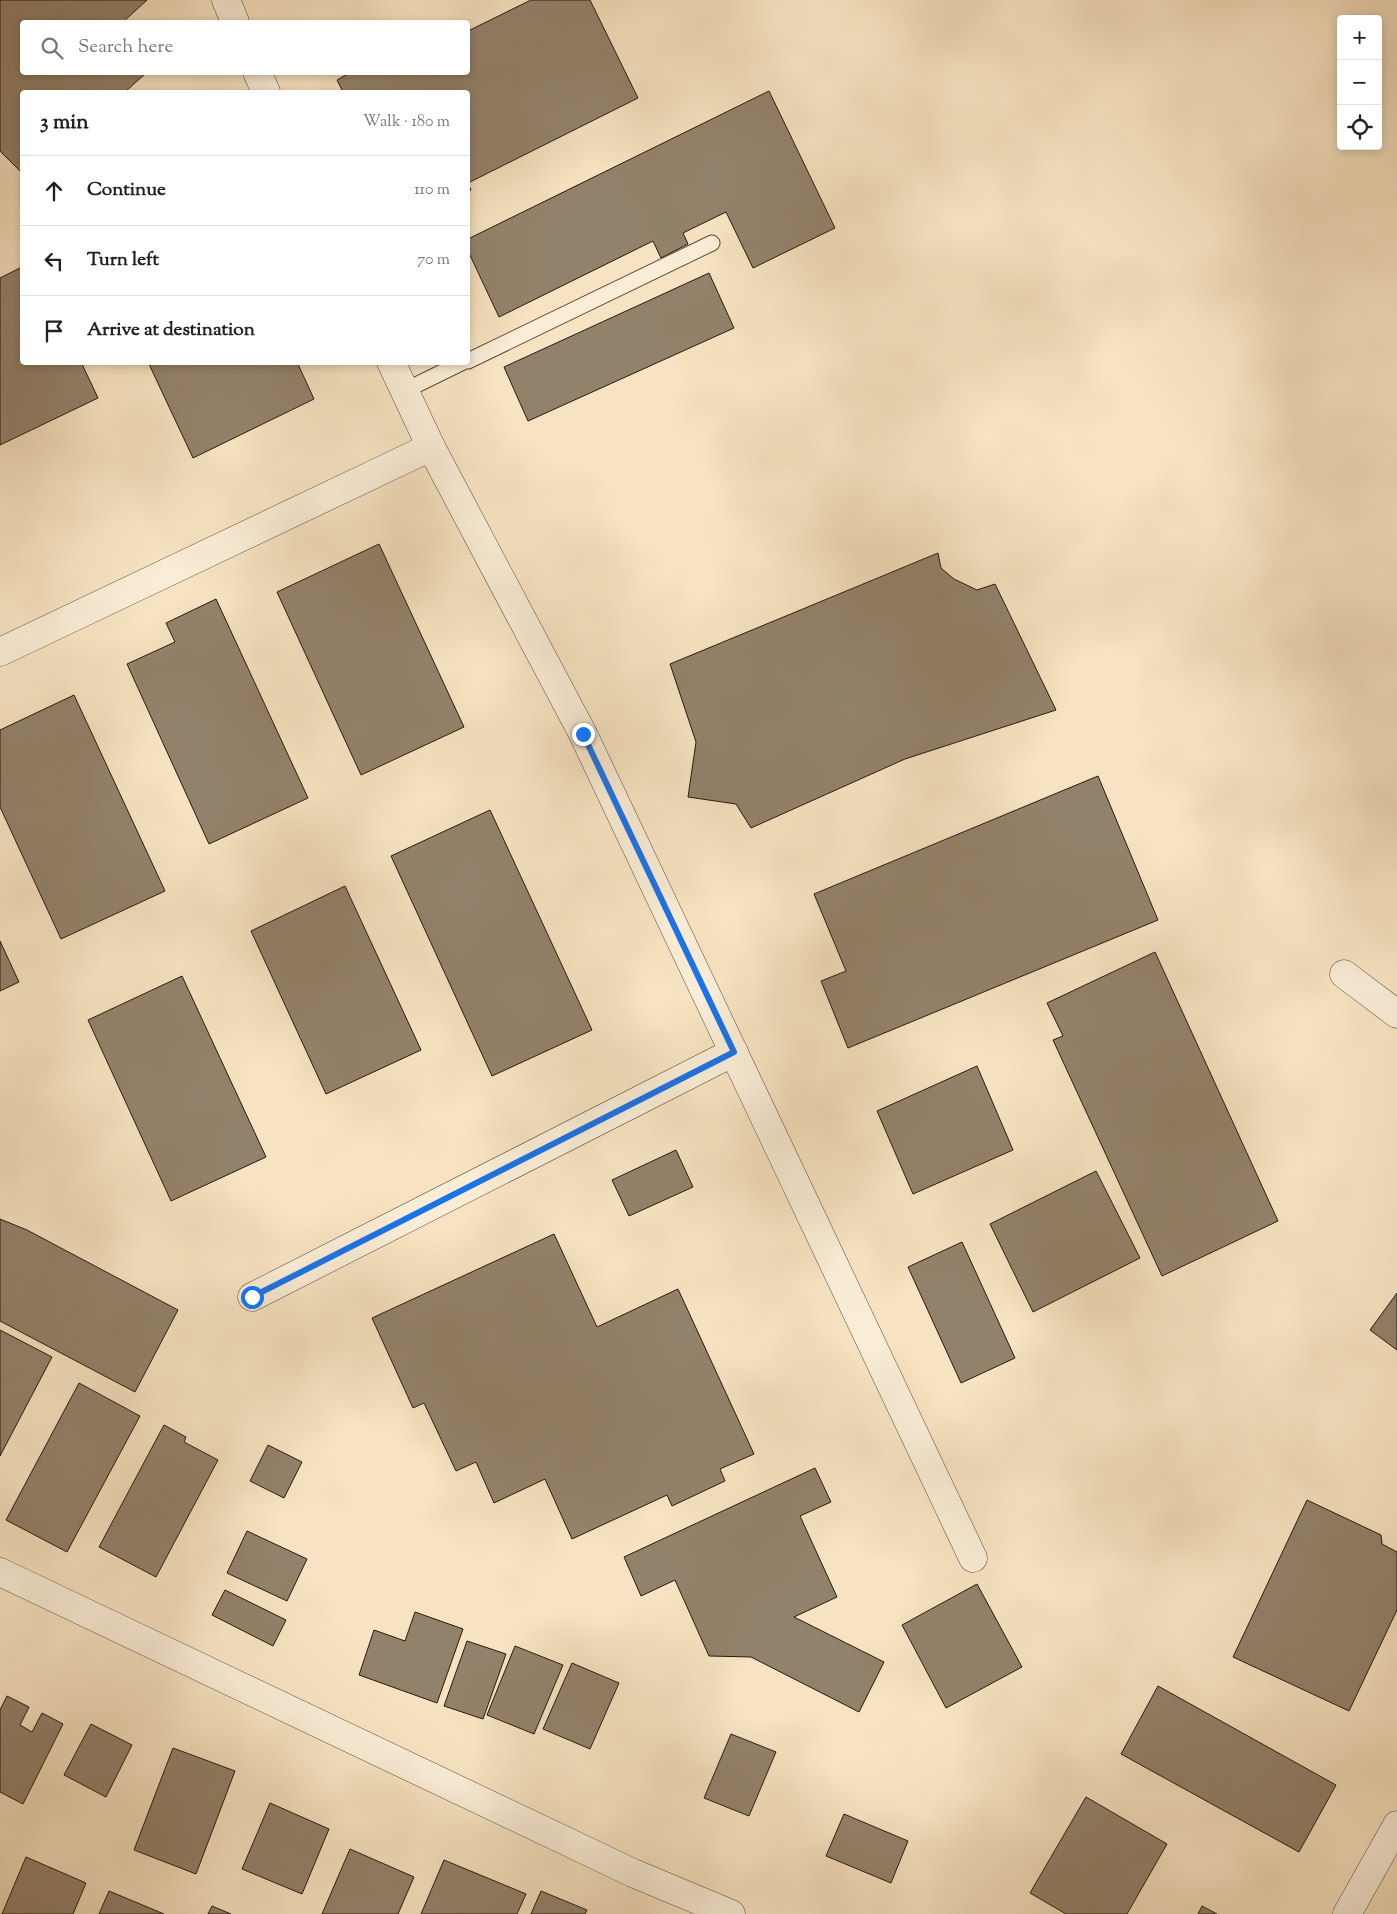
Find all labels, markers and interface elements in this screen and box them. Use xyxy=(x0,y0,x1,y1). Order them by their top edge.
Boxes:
map controls xyxy=(1337,15,1382,150)
button: + xyxy=(1337,15,1382,60)
search box xyxy=(20,20,470,75)
icon: search xyxy=(38,34,66,62)
text: Search here xyxy=(78,34,173,61)
button: − xyxy=(1337,60,1382,105)
button: locate xyxy=(1337,105,1382,150)
text: 3 min xyxy=(40,108,89,138)
text: Walk · 180 m xyxy=(363,111,450,134)
icon: ahead xyxy=(40,177,68,205)
text: Continue xyxy=(87,177,166,204)
text: 110 m xyxy=(414,179,450,202)
icon: left xyxy=(40,247,68,275)
text: Turn left xyxy=(87,247,159,274)
text: 70 m xyxy=(417,249,450,272)
icon: arrive xyxy=(40,317,68,345)
text: Arrive at destination xyxy=(87,317,255,344)
route end xyxy=(572,723,595,746)
route start xyxy=(241,1286,264,1309)

